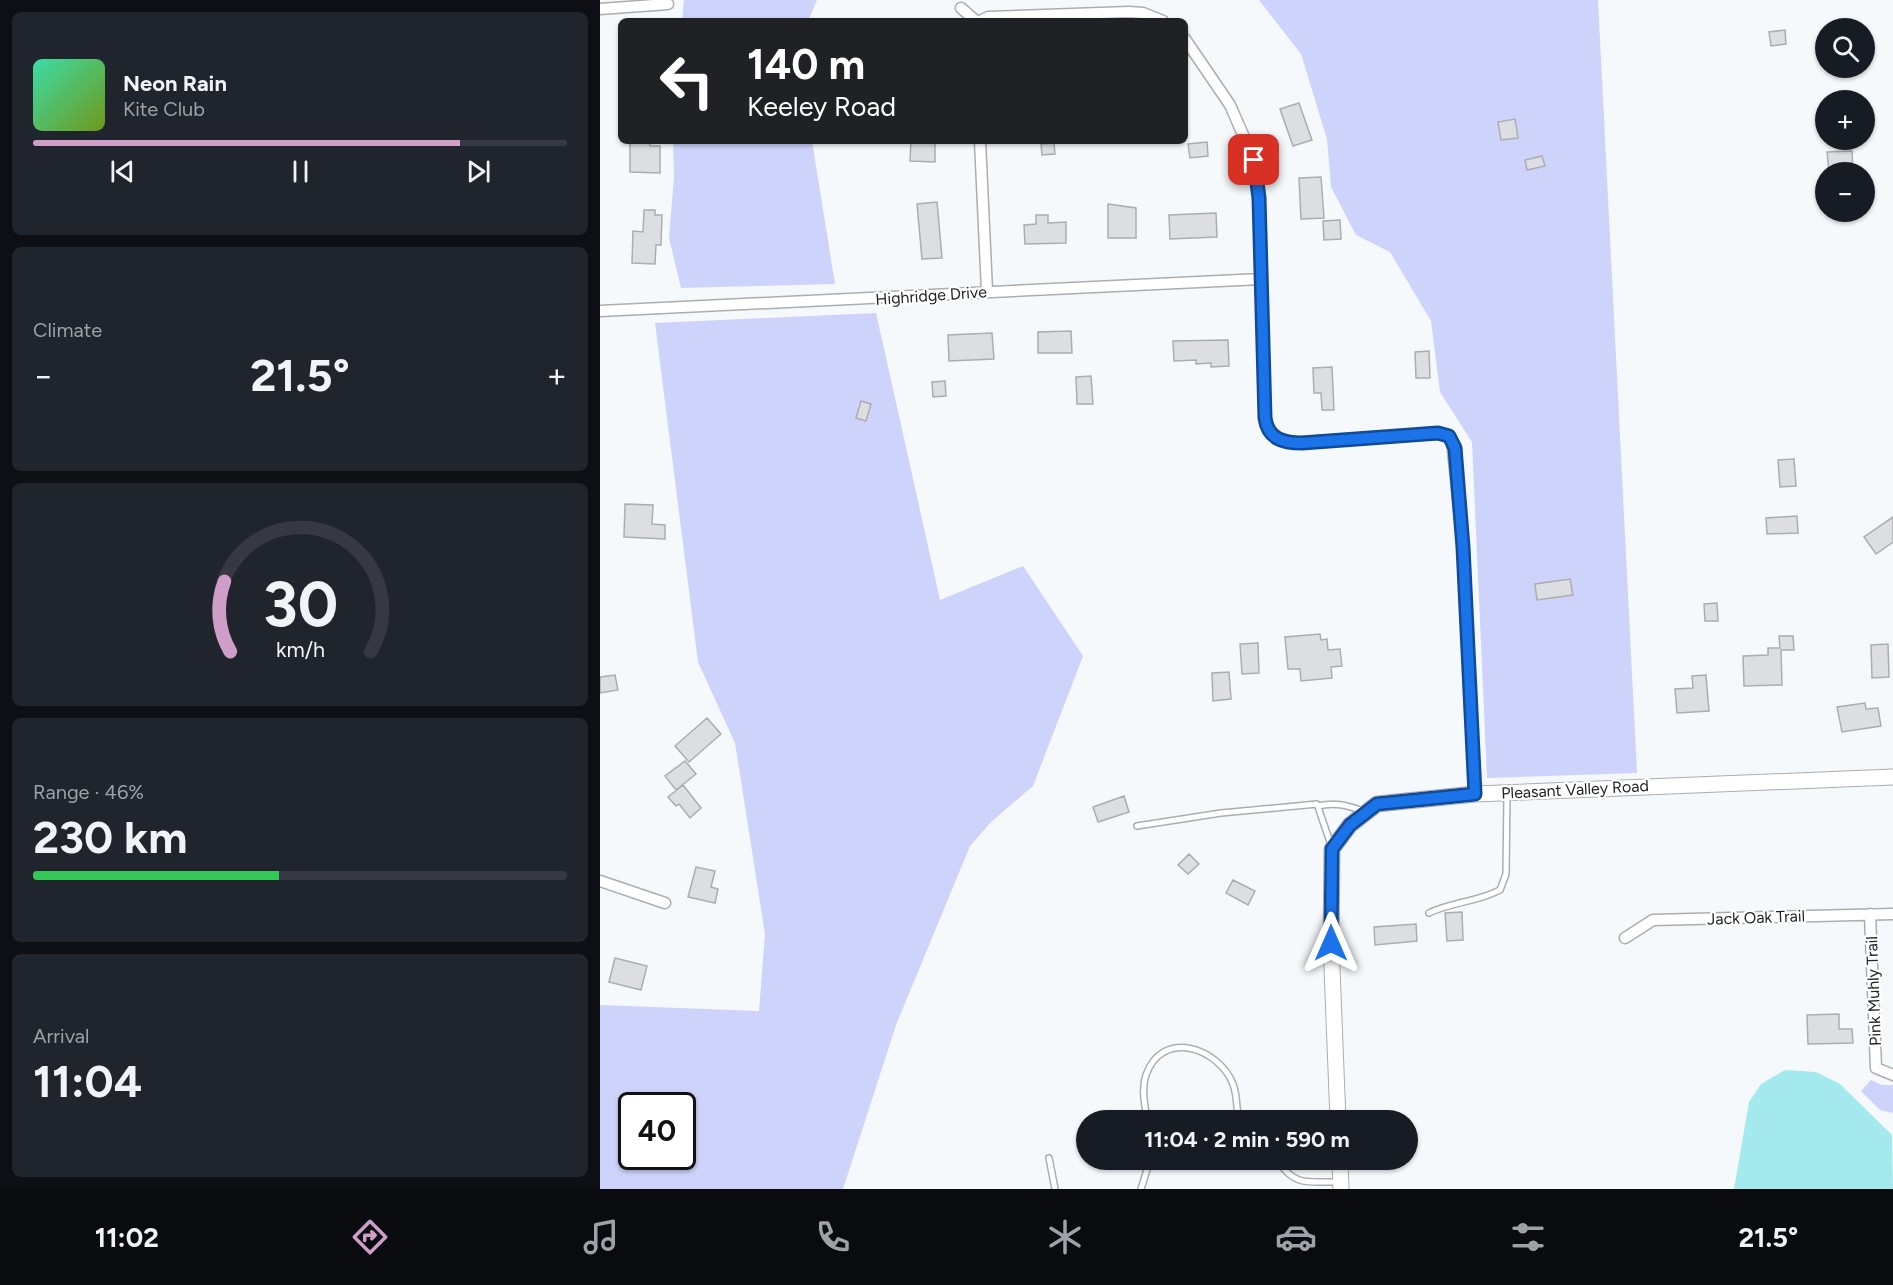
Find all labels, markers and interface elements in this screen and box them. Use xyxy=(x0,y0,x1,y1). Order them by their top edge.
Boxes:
map controls xyxy=(1815,18,1875,222)
button: search xyxy=(1815,18,1875,78)
text: 140 m xyxy=(747,39,865,90)
icon: left xyxy=(648,42,726,120)
text: Neon Rain xyxy=(123,70,227,97)
text: Keeley Road xyxy=(747,90,896,123)
button: + xyxy=(1815,90,1875,150)
text: Kite Club xyxy=(123,97,205,121)
pin xyxy=(1228,134,1279,185)
icon: arrive xyxy=(1237,143,1270,176)
icon: previous xyxy=(106,155,139,188)
icon: pause xyxy=(284,155,317,188)
icon: next xyxy=(462,155,495,188)
button: − xyxy=(1815,162,1875,222)
street label: Highridge Drive xyxy=(875,282,988,309)
text: Climate xyxy=(33,318,102,342)
text: 21.5° xyxy=(250,348,350,402)
text: − xyxy=(33,356,54,395)
text: + xyxy=(546,356,567,395)
text: 30 xyxy=(262,567,338,642)
text: km/h xyxy=(276,637,324,662)
street label: Pleasant Valley Road xyxy=(1501,776,1649,803)
text: Range · 46% xyxy=(33,780,144,804)
text: 230 km xyxy=(33,810,187,864)
street label: Jack Oak Trail xyxy=(1707,906,1805,929)
position arrow xyxy=(1299,911,1363,975)
street label: Pink Muhly Trail xyxy=(1862,936,1885,1046)
text: Arrival xyxy=(33,1024,89,1048)
text: 11:04 xyxy=(33,1054,142,1108)
speed limit sign: 40 xyxy=(618,1092,696,1170)
text: 11:04 · 2 min · 590 m xyxy=(1144,1126,1350,1153)
icon: directions xyxy=(349,1216,391,1258)
icon: music xyxy=(580,1216,622,1258)
icon: phone xyxy=(812,1216,854,1258)
icon: climate xyxy=(1044,1216,1086,1258)
icon: car xyxy=(1275,1216,1317,1258)
icon: filters xyxy=(1507,1216,1549,1258)
text: 11:02 xyxy=(95,1221,159,1254)
text: 21.5° xyxy=(1738,1221,1798,1254)

